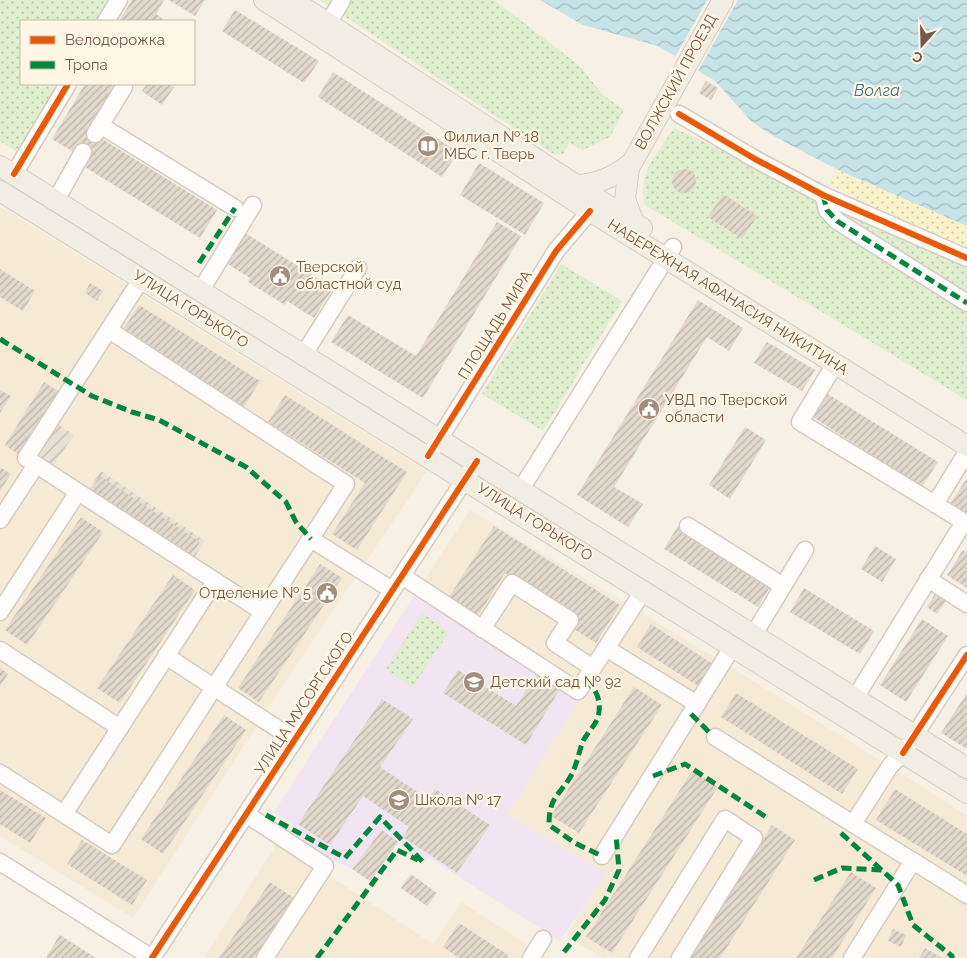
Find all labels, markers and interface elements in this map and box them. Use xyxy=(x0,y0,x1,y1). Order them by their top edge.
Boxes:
street label: ВОЛЖСКИЙ ПРОЕЗД xyxy=(631,11,721,153)
legend xyxy=(20,20,195,85)
north arrow xyxy=(897,20,947,70)
text: Велодорожка xyxy=(65,31,165,49)
text: С xyxy=(910,48,925,66)
text: Тропа xyxy=(65,56,108,74)
water label: Волга xyxy=(854,81,900,100)
place label: Филиал № 18 МБС г. Тверь xyxy=(444,128,539,163)
library icon: Филиал № 18 МБС г. Тверь xyxy=(416,134,440,158)
street label: НАБЕРЕЖНАЯ АФАНАСИЯ НИКИТИНА xyxy=(604,215,852,379)
place label: Тверской областной суд xyxy=(296,258,402,293)
public building icon: Тверской областной суд xyxy=(268,264,292,288)
street label: УЛИЦА ГОРЬКОГО xyxy=(130,266,252,352)
street label: ПЛОЩАДЬ МИРА xyxy=(454,267,536,383)
place label: УВД по Тверской области xyxy=(665,391,787,426)
public building icon: УВД по Тверской области xyxy=(637,397,661,421)
street label: УЛИЦА ГОРЬКОГО xyxy=(474,479,596,565)
public building icon: Отделение № 5 xyxy=(315,581,339,605)
place label: Отделение № 5 xyxy=(199,584,311,602)
street label: УЛИЦА МУСОРГСКОГО xyxy=(251,628,357,778)
school or university icon: Детский сад № 92 xyxy=(462,670,486,694)
place label: Детский сад № 92 xyxy=(490,673,622,691)
school or university icon: Школа № 17 xyxy=(387,788,411,812)
place label: Школа № 17 xyxy=(415,791,501,809)

